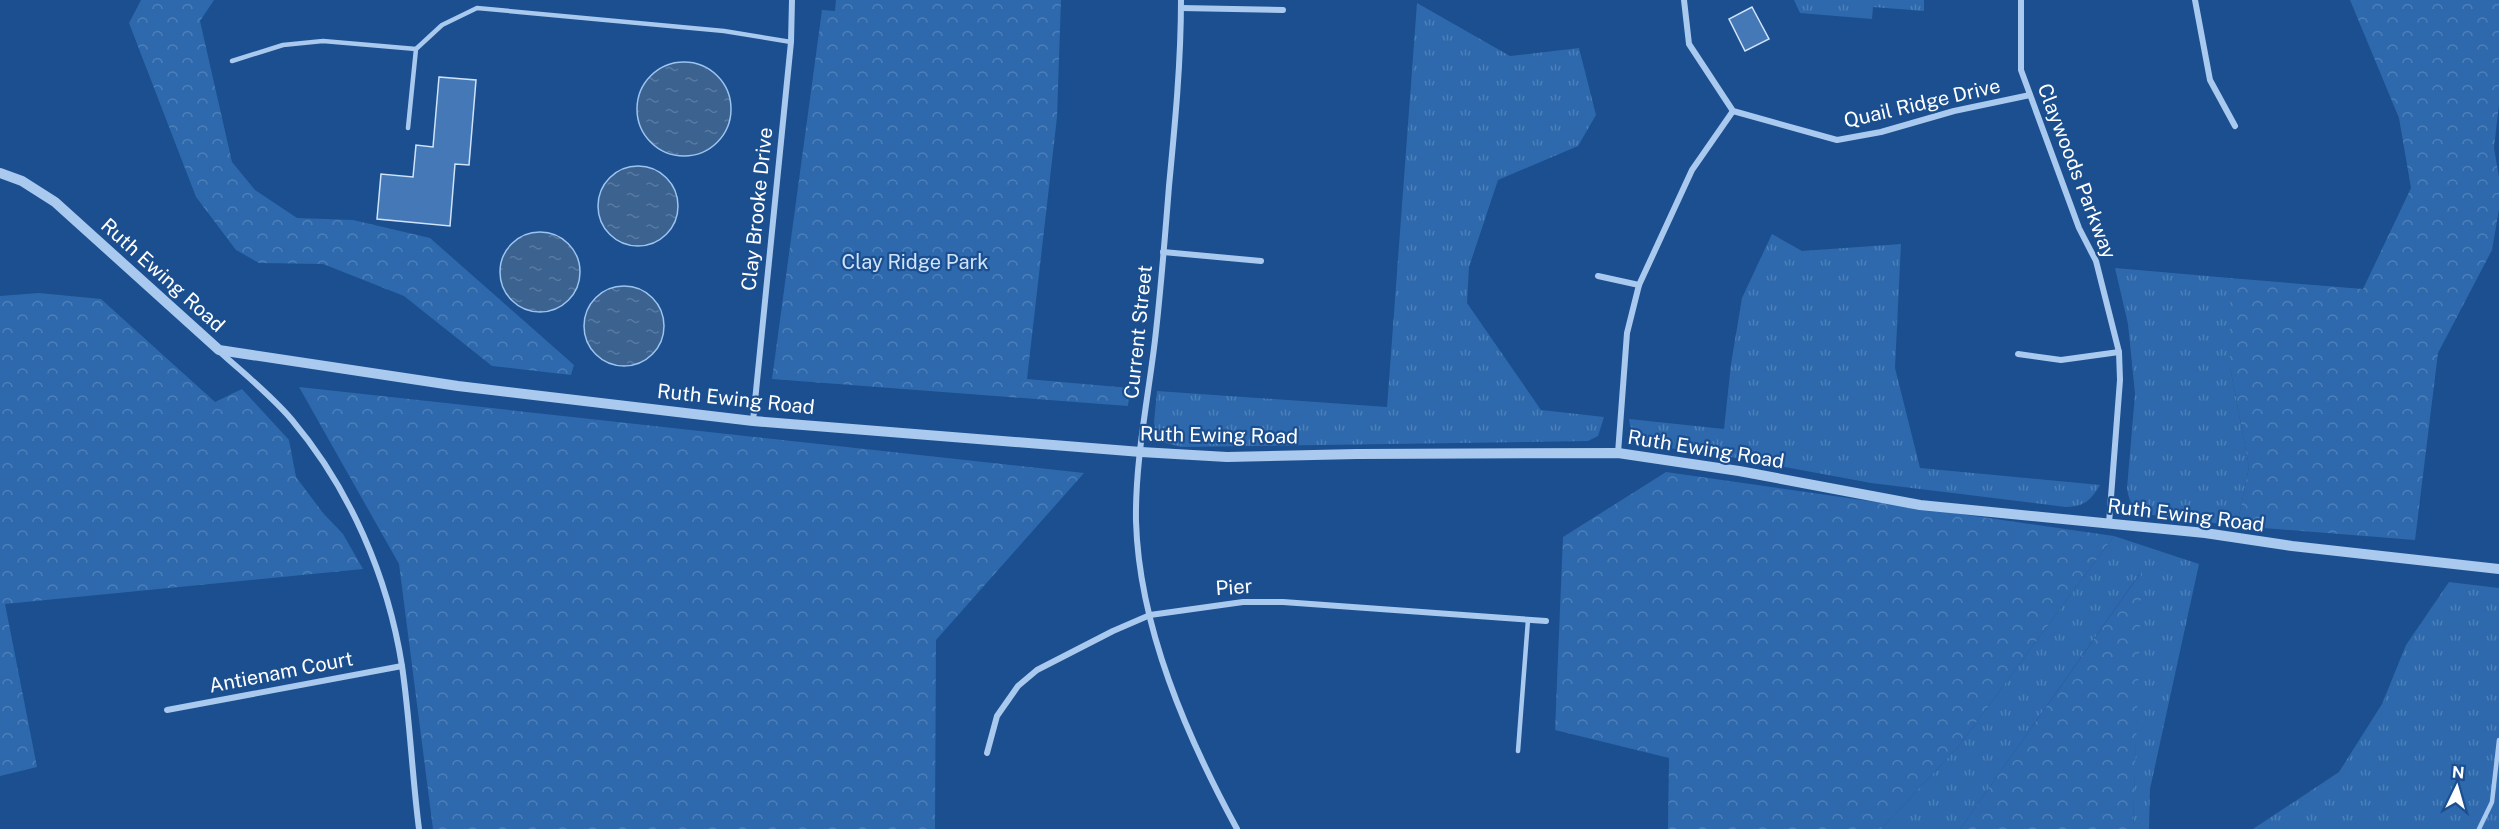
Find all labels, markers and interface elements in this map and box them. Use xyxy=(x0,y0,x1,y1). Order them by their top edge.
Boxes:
street label: Quail Ridge Drive xyxy=(1841,73,2003,133)
street label: Claywoods Parkway xyxy=(2032,80,2122,262)
street label: Clay Brooke Drive xyxy=(736,126,778,292)
street label: Ruth Ewing Road xyxy=(96,213,230,337)
park label: Clay Ridge Park xyxy=(841,250,989,274)
street label: Current Street xyxy=(1119,264,1157,400)
street label: Ruth Ewing Road xyxy=(656,379,816,419)
street label: Ruth Ewing Road xyxy=(1140,422,1298,448)
street label: Ruth Ewing Road xyxy=(1626,425,1786,473)
street label: Ruth Ewing Road xyxy=(2106,493,2266,537)
street label: Pier xyxy=(1215,574,1253,600)
street label: Antienam Court xyxy=(207,646,355,698)
north arrow xyxy=(2427,757,2487,817)
text: N xyxy=(2451,763,2465,783)

